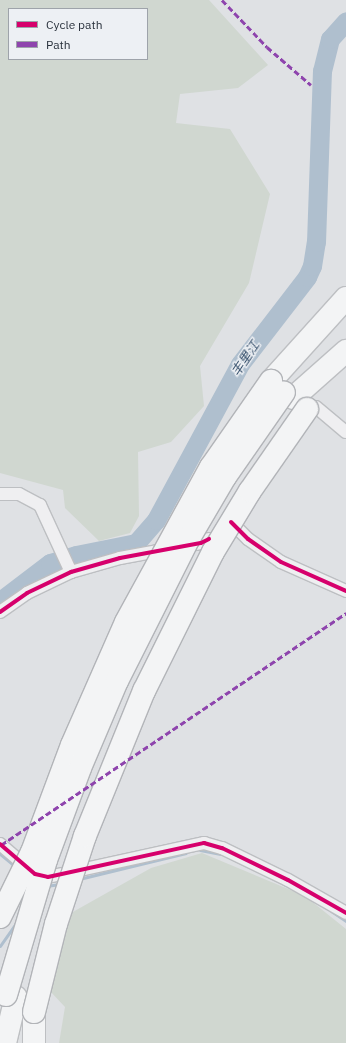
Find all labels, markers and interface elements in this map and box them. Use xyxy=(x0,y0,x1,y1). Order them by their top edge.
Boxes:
legend xyxy=(8,8,148,60)
text: Cycle path xyxy=(46,17,103,32)
text: Path xyxy=(46,37,71,52)
water label: 丰里江 xyxy=(229,338,263,380)

